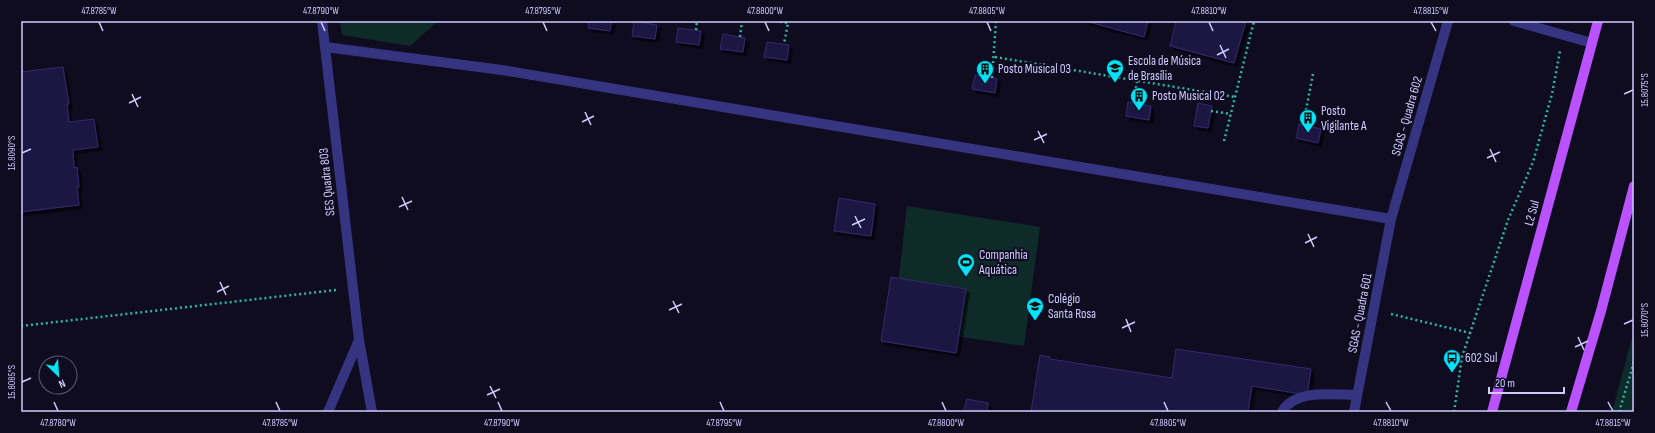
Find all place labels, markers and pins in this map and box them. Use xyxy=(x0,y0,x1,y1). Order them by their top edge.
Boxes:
place label: Escola de Música de Brasília xyxy=(1128,53,1201,84)
school or university icon: Escola de Música de Brasília xyxy=(1105,58,1125,83)
building icon: Posto Musical 03 xyxy=(975,59,995,84)
place label: Posto Musical 03 xyxy=(998,61,1071,77)
building icon: Posto Musical 02 xyxy=(1129,86,1149,111)
place label: Posto Musical 02 xyxy=(1152,88,1225,104)
place label: Posto Vigilante A xyxy=(1321,103,1367,134)
building icon: Posto Vigilante A xyxy=(1298,108,1318,133)
place label: Companhia Aquática xyxy=(978,247,1028,278)
sports icon: Companhia Aquática xyxy=(956,252,976,277)
place label: Colégio Santa Rosa xyxy=(1048,291,1096,322)
school or university icon: Colégio Santa Rosa xyxy=(1025,296,1045,321)
bus stop icon: 602 Sul xyxy=(1442,348,1462,373)
place label: 602 Sul xyxy=(1465,350,1497,366)

